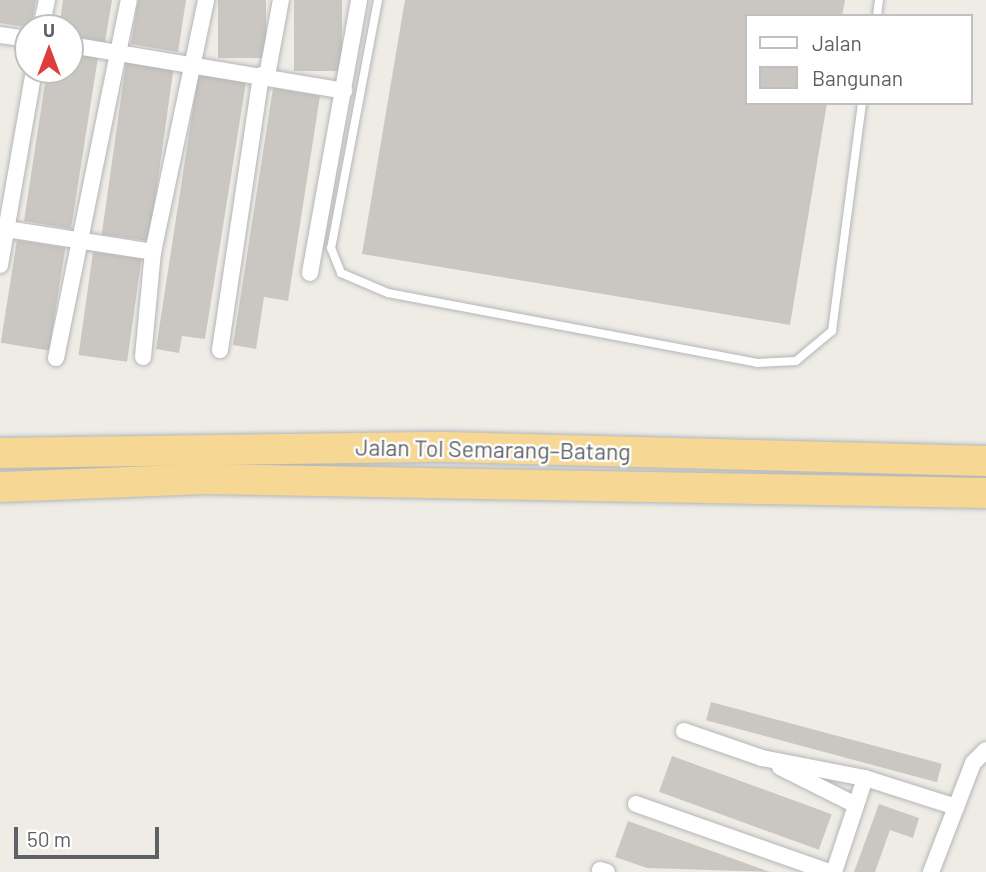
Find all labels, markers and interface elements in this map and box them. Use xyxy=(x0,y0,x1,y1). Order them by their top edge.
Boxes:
north arrow xyxy=(14,14,84,84)
legend xyxy=(744,14,972,105)
text: U xyxy=(43,18,55,41)
text: Jalan xyxy=(812,30,862,55)
text: Bangunan xyxy=(812,65,903,90)
street label: Jalan Tol Semarang–Batang xyxy=(355,433,631,465)
scale bar xyxy=(18,812,163,856)
text: 50 m xyxy=(27,826,71,851)

